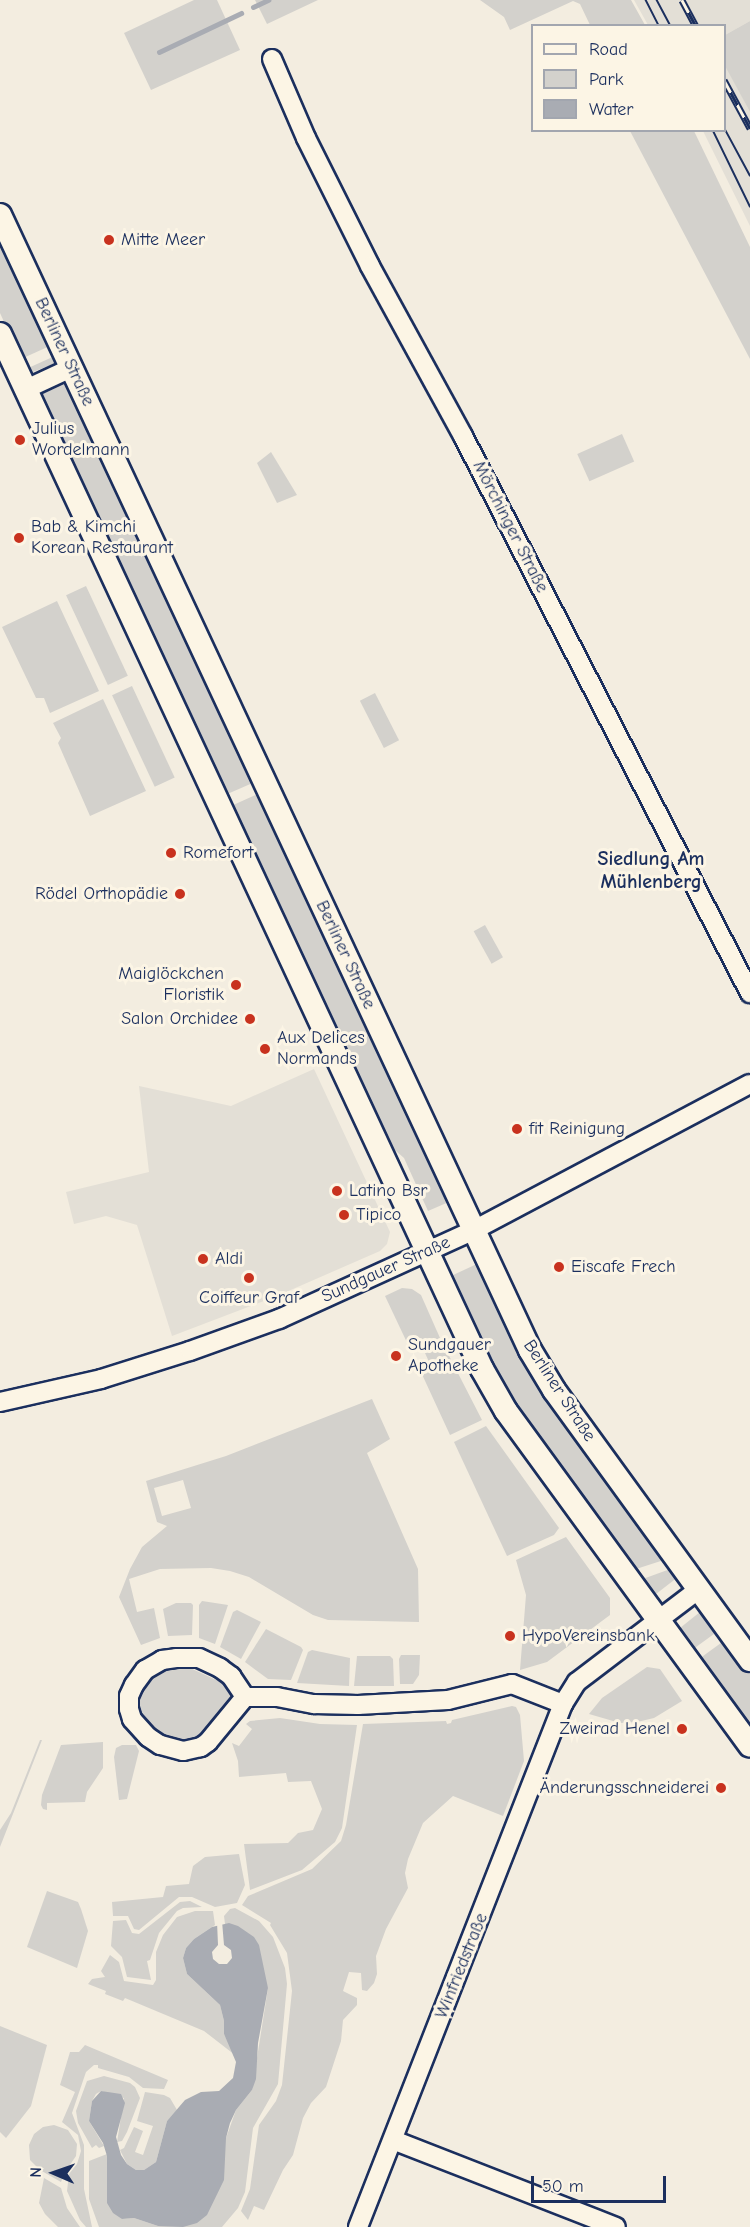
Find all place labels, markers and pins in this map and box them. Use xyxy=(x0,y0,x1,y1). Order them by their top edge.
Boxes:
place label: Mitte Meer xyxy=(121,229,205,251)
marker: Mitte Meer xyxy=(102,233,116,247)
place label: Julius Wordelmann xyxy=(32,419,130,462)
marker: Julius Wordelmann xyxy=(13,433,27,447)
place label: Bab & Kimchi Korean Restaurant xyxy=(31,517,173,560)
marker: Bab & Kimchi Korean Restaurant xyxy=(12,531,26,545)
place label: Romefort xyxy=(183,842,253,864)
marker: Romefort xyxy=(164,846,178,860)
place label: Rödel Orthopädie xyxy=(35,883,168,905)
marker: Rödel Orthopädie xyxy=(173,887,187,901)
place label: Maiglöckchen Floristik xyxy=(118,964,224,1006)
marker: Maiglöckchen Floristik xyxy=(229,978,243,992)
place label: Salon Orchidee xyxy=(121,1008,238,1030)
marker: Salon Orchidee xyxy=(243,1012,257,1026)
place label: Aux Delices Normands xyxy=(277,1028,365,1070)
marker: Aux Delices Normands xyxy=(258,1042,272,1056)
place label: fit Reinigung xyxy=(529,1118,625,1140)
marker: fit Reinigung xyxy=(510,1122,524,1136)
place label: Latino Bsr xyxy=(349,1180,427,1202)
marker: Latino Bsr xyxy=(330,1184,344,1198)
place label: Tipico xyxy=(356,1204,401,1226)
marker: Tipico xyxy=(337,1208,351,1222)
place label: Aldi xyxy=(215,1248,243,1270)
marker: Aldi xyxy=(196,1252,210,1266)
place label: Eiscafe Frech xyxy=(571,1256,676,1278)
marker: Eiscafe Frech xyxy=(552,1260,566,1274)
marker: Coiffeur Graf xyxy=(242,1271,256,1285)
place label: Coiffeur Graf xyxy=(199,1287,299,1309)
place label: Sundgauer Apotheke xyxy=(408,1335,491,1378)
marker: Sundgauer Apotheke xyxy=(389,1349,403,1363)
place label: HypoVereinsbank xyxy=(522,1625,655,1647)
marker: HypoVereinsbank xyxy=(503,1629,517,1643)
place label: Zweirad Henel xyxy=(559,1718,670,1740)
marker: Zweirad Henel xyxy=(675,1722,689,1736)
place label: Änderungsschneiderei xyxy=(539,1777,709,1799)
marker: Änderungsschneiderei xyxy=(714,1781,728,1795)

